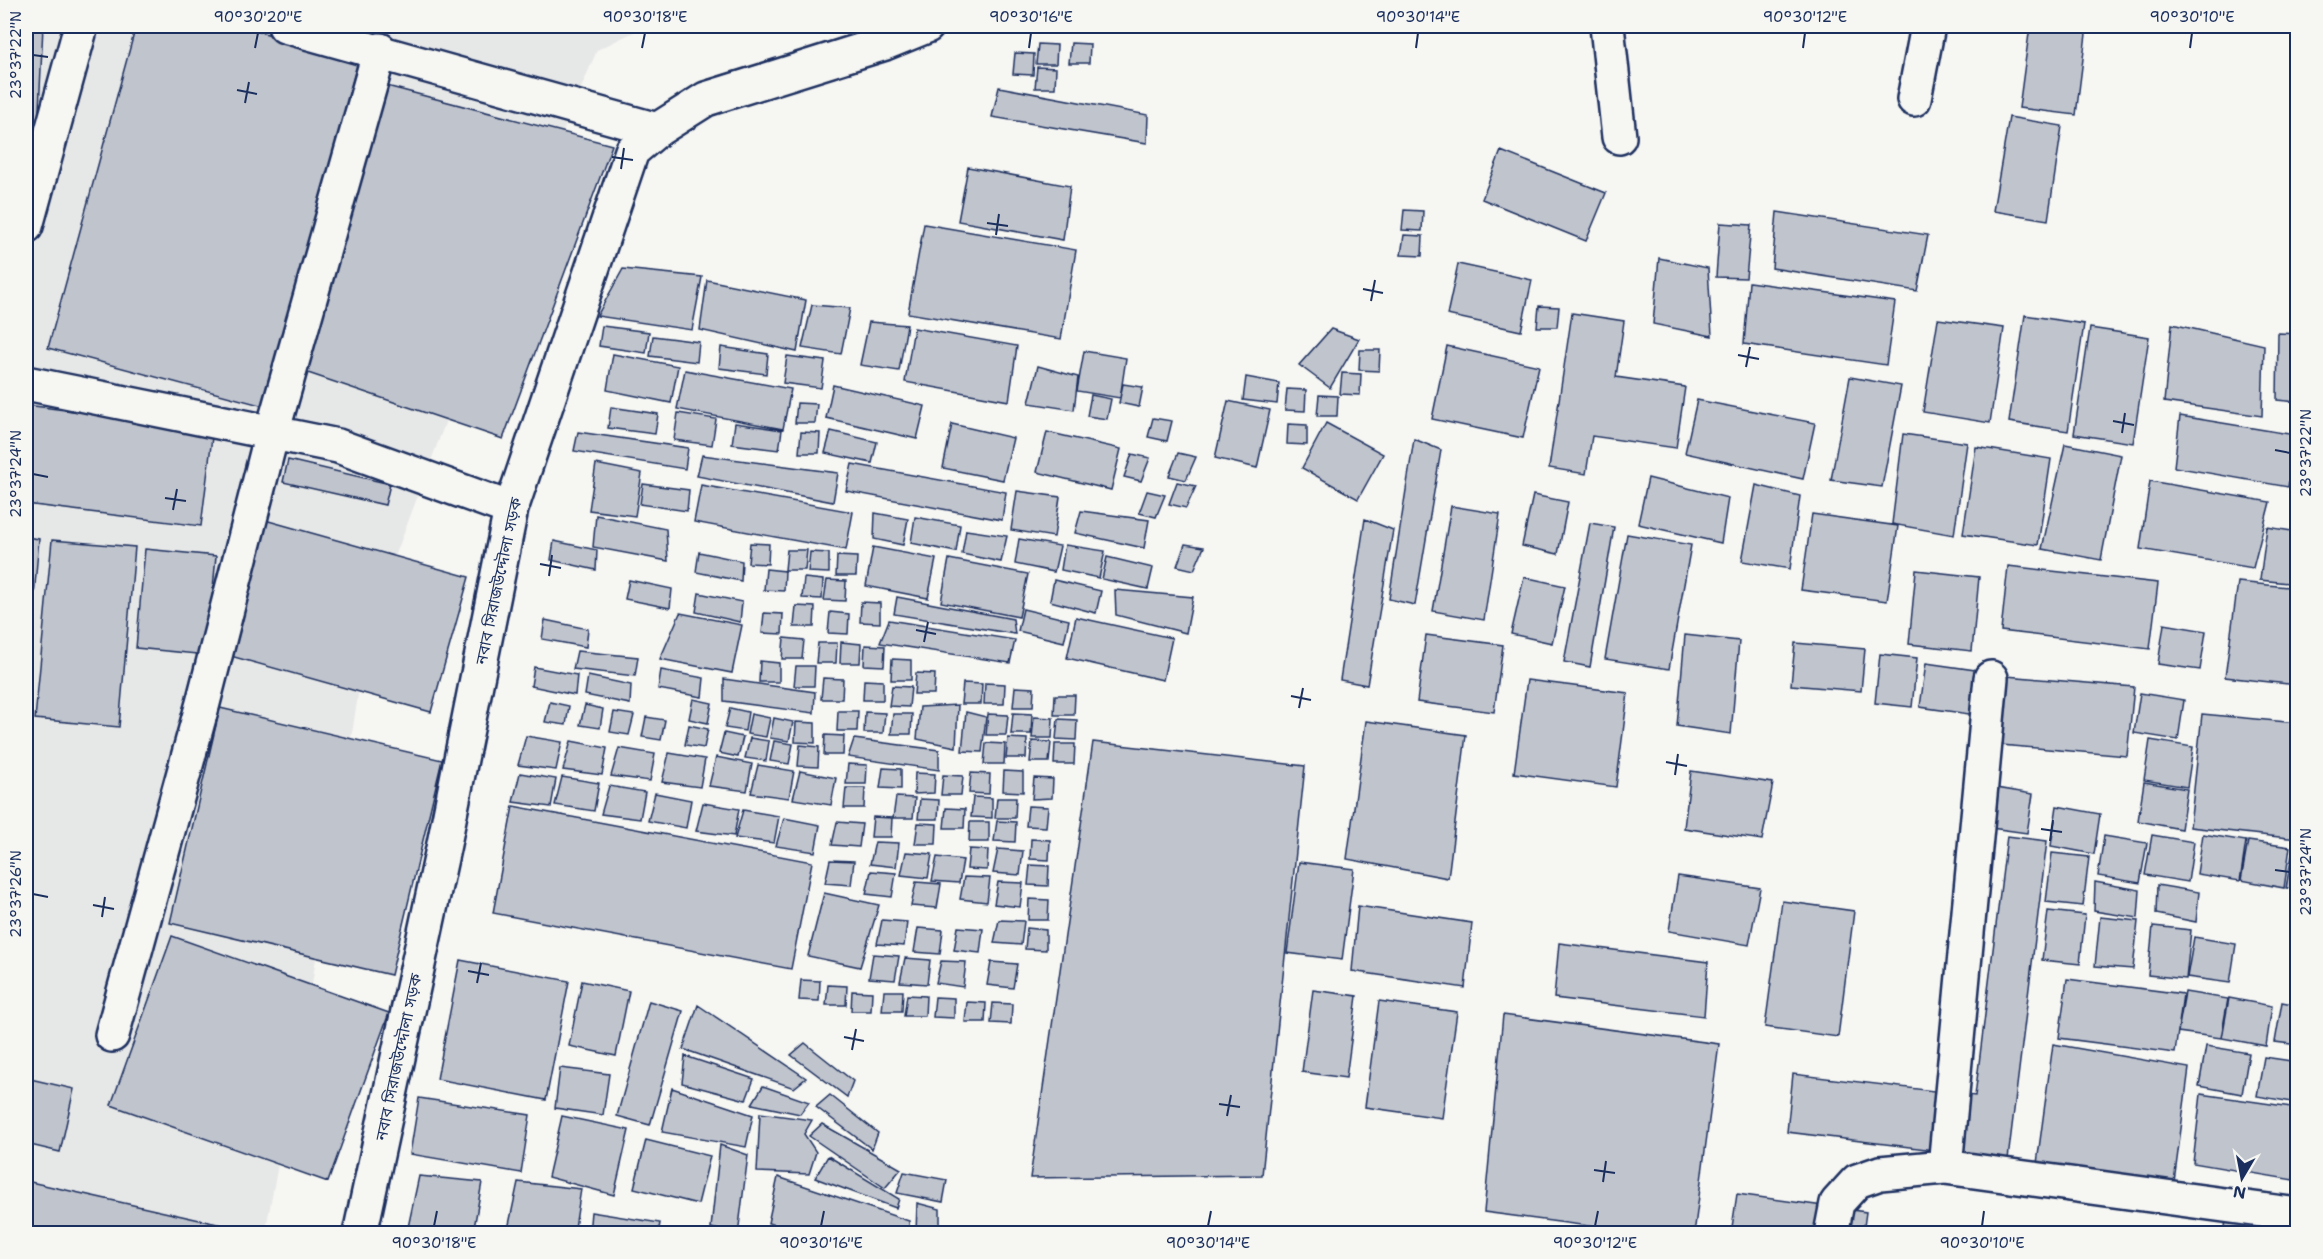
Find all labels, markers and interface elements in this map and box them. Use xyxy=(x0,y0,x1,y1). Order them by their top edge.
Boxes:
text: 90°30'20"E xyxy=(214,7,302,27)
text: 90°30'18"E xyxy=(603,7,687,27)
text: 90°30'16"E xyxy=(989,7,1073,27)
text: 90°30'14"E xyxy=(1376,7,1460,27)
text: 90°30'12"E xyxy=(1763,7,1847,27)
text: 90°30'10"E xyxy=(2149,7,2235,27)
text: 23°37'22"N xyxy=(6,11,26,99)
text: 23°37'22"N xyxy=(2296,409,2316,497)
text: 23°37'24"N xyxy=(6,430,26,518)
street label: নবাব সিরাজউদ্দৌলা সড়ক xyxy=(470,495,527,668)
text: 23°37'24"N xyxy=(2296,828,2316,916)
text: 23°37'26"N xyxy=(6,850,26,938)
street label: নবাব সিরাজউদ্দৌলা সড়ক xyxy=(370,971,427,1144)
north arrow xyxy=(2212,1148,2272,1208)
text: N xyxy=(2231,1181,2248,1204)
text: 90°30'18"E xyxy=(392,1233,476,1253)
text: 90°30'16"E xyxy=(779,1233,863,1253)
text: 90°30'14"E xyxy=(1166,1233,1250,1253)
text: 90°30'12"E xyxy=(1553,1233,1637,1253)
text: 90°30'10"E xyxy=(1939,1233,2025,1253)

